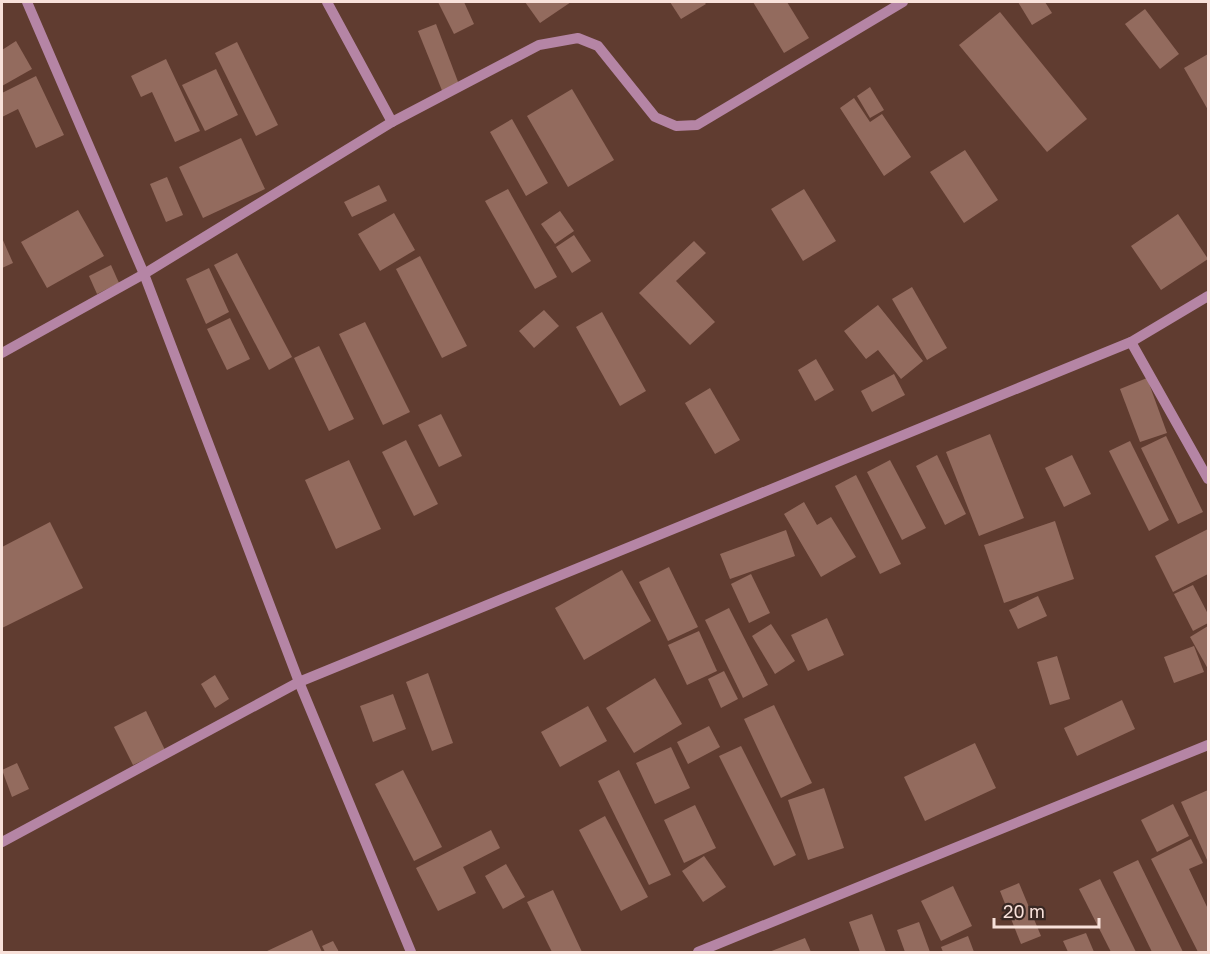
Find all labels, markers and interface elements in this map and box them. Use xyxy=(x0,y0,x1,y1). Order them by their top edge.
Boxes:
scale bar xyxy=(994,891,1099,929)
text: 20 m xyxy=(1003,900,1045,922)

